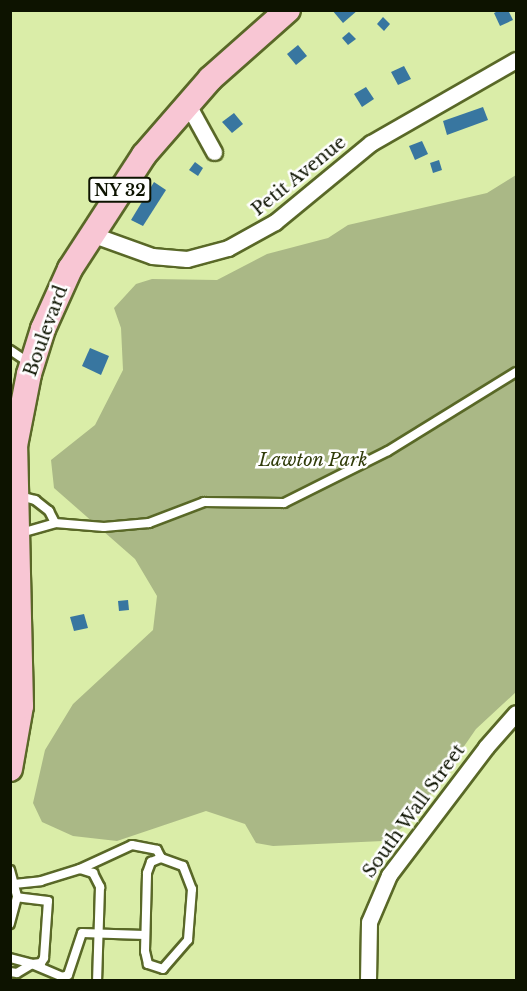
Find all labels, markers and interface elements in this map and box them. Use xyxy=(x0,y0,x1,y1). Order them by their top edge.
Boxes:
street label: Petit Avenue xyxy=(247,131,351,221)
road number: NY 32 xyxy=(87,177,153,203)
street label: Boulevard xyxy=(20,283,72,379)
park label: Lawton Park xyxy=(258,449,368,471)
street label: South Wall Street xyxy=(358,740,470,882)

